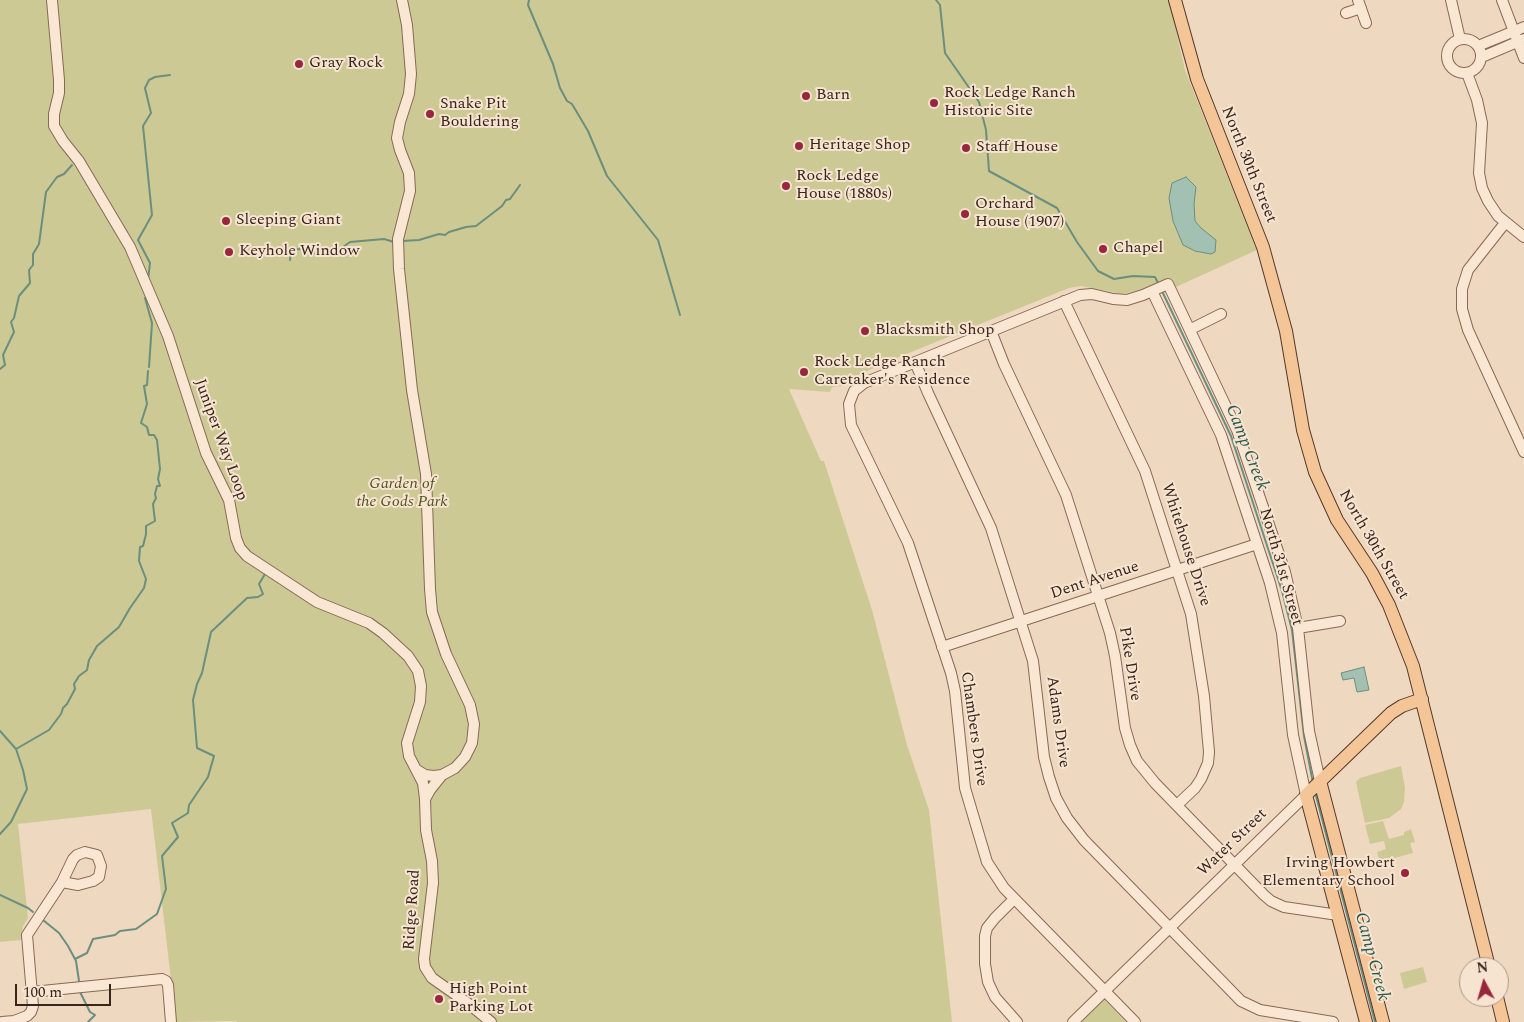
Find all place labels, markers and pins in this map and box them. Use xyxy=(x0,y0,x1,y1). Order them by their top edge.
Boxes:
place label: Gray Rock xyxy=(309,54,383,74)
marker: Gray Rock xyxy=(293,58,305,70)
place label: Rock Ledge Ranch Historic Site xyxy=(944,84,1076,122)
place label: Barn xyxy=(816,86,850,106)
marker: Barn xyxy=(800,90,812,102)
place label: Snake Pit Bouldering xyxy=(440,95,519,133)
marker: Rock Ledge Ranch Historic Site xyxy=(928,97,940,109)
marker: Snake Pit Bouldering xyxy=(424,108,436,120)
place label: Heritage Shop xyxy=(809,136,910,156)
place label: Staff House xyxy=(976,138,1058,158)
marker: Heritage Shop xyxy=(793,140,805,152)
marker: Staff House xyxy=(960,142,972,154)
place label: Rock Ledge House (1880s) xyxy=(796,167,892,205)
marker: Rock Ledge House (1880s) xyxy=(780,180,792,192)
place label: Orchard House (1907) xyxy=(975,195,1064,233)
marker: Orchard House (1907) xyxy=(959,208,971,220)
place label: Sleeping Giant xyxy=(236,211,341,231)
marker: Sleeping Giant xyxy=(220,215,232,227)
place label: Chapel xyxy=(1113,239,1163,259)
place label: Keyhole Window xyxy=(239,242,359,262)
marker: Chapel xyxy=(1097,243,1109,255)
marker: Keyhole Window xyxy=(223,246,235,258)
place label: Blacksmith Shop xyxy=(875,321,994,341)
marker: Blacksmith Shop xyxy=(859,325,871,337)
place label: Rock Ledge Ranch Caretaker's Residence xyxy=(814,353,970,391)
marker: Rock Ledge Ranch Caretaker's Residence xyxy=(798,366,810,378)
place label: Irving Howbert Elementary School xyxy=(1262,854,1395,892)
marker: Irving Howbert Elementary School xyxy=(1399,867,1411,879)
place label: High Point Parking Lot xyxy=(449,980,533,1018)
marker: High Point Parking Lot xyxy=(433,993,445,1005)

